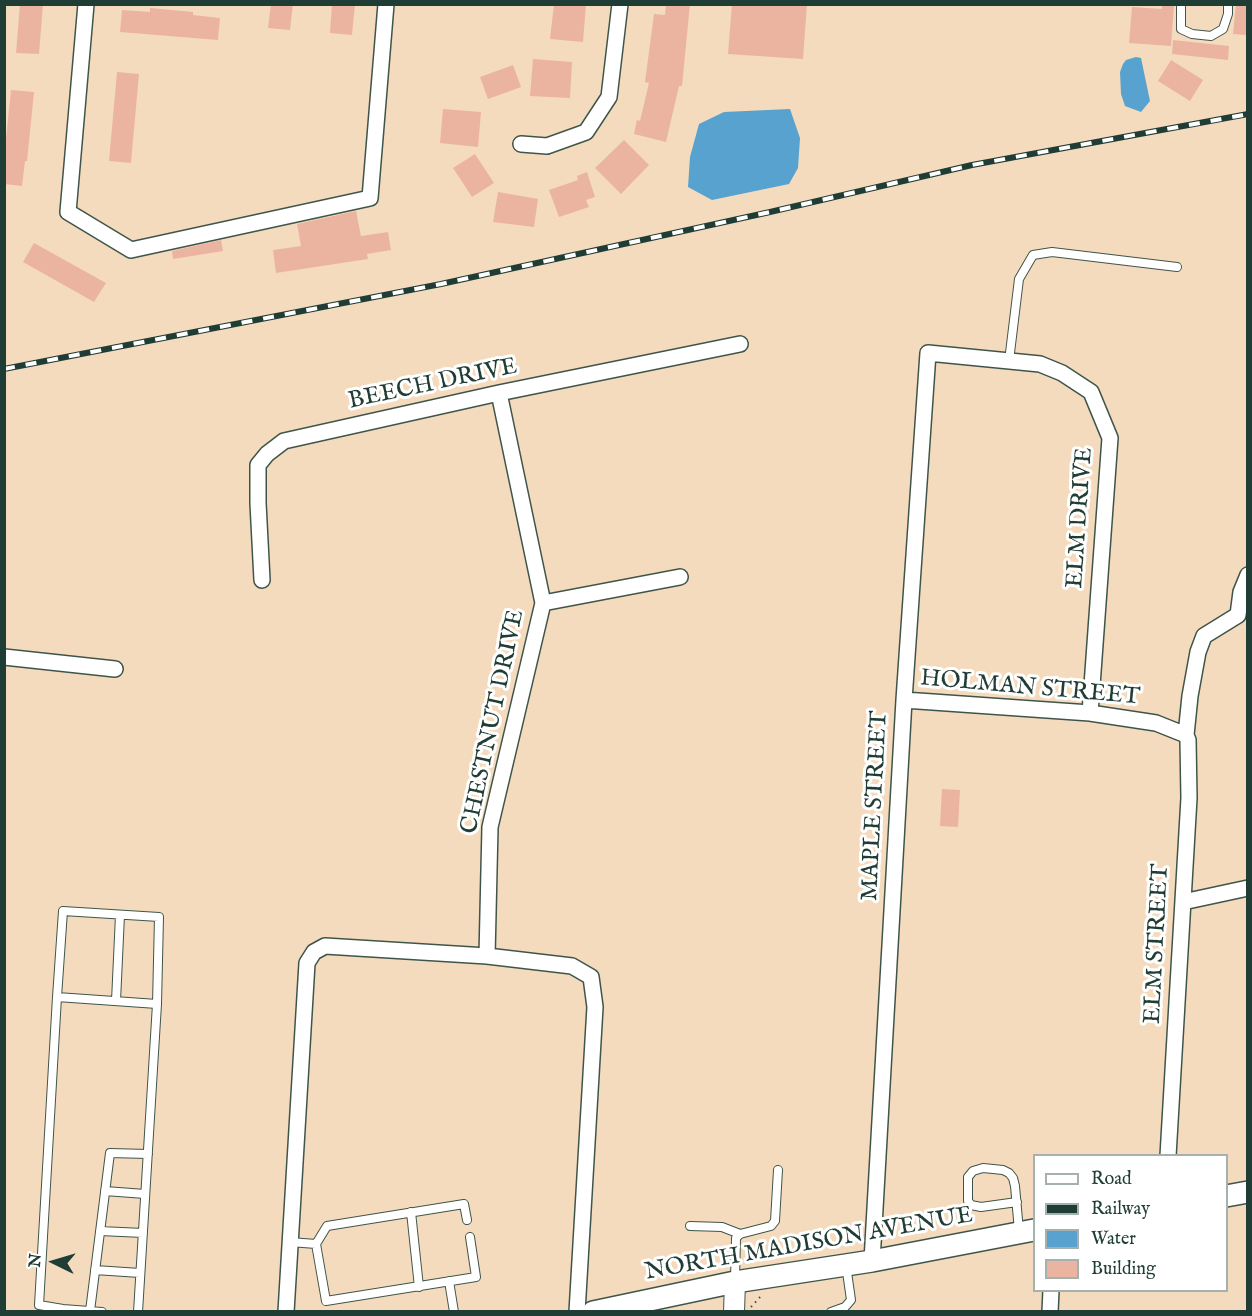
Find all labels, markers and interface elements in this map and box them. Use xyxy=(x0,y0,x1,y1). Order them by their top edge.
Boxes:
street label: BEECH DRIVE xyxy=(346,353,520,417)
street label: ELM DRIVE xyxy=(1062,447,1100,589)
street label: CHESTNUT DRIVE xyxy=(456,607,532,837)
street label: HOLMAN STREET xyxy=(919,665,1141,713)
street label: MAPLE STREET xyxy=(857,710,895,902)
street label: ELM STREET xyxy=(1139,863,1177,1025)
legend xyxy=(1033,1154,1228,1292)
text: Road xyxy=(1091,1168,1132,1191)
text: Railway xyxy=(1091,1198,1150,1221)
street label: NORTH MADISON AVENUE xyxy=(643,1202,975,1288)
text: Water xyxy=(1091,1228,1136,1251)
north arrow xyxy=(24,1232,84,1292)
text: N xyxy=(26,1253,47,1268)
text: Building xyxy=(1091,1258,1156,1281)

